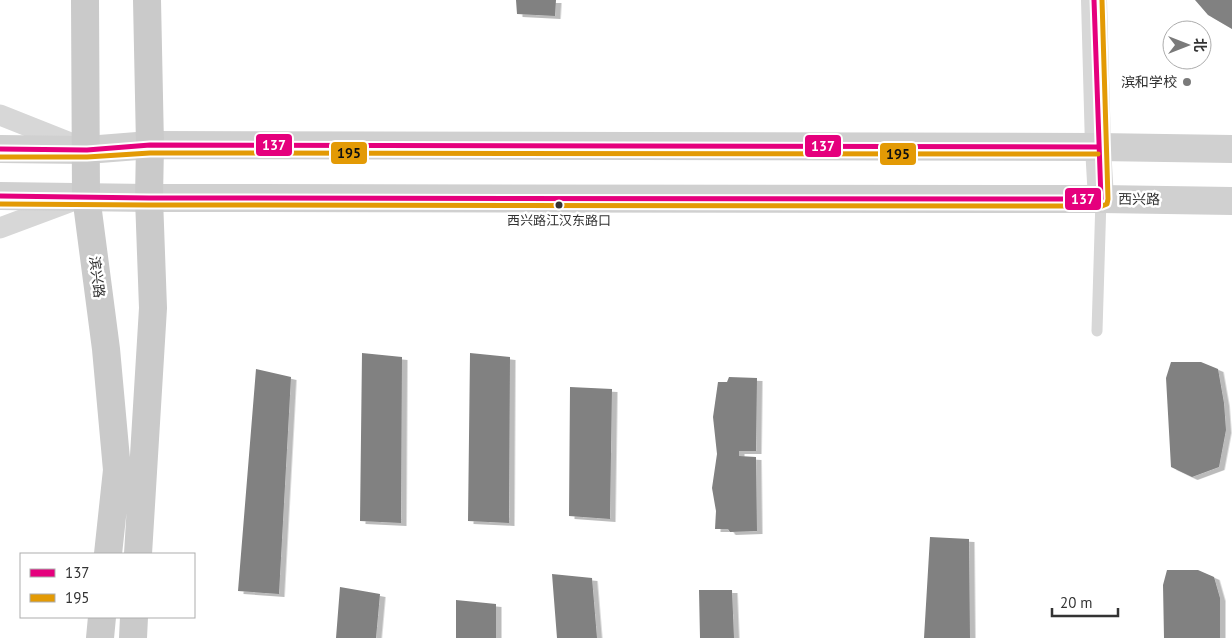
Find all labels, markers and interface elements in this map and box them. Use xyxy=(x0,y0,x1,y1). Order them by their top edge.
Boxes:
north arrow xyxy=(1162,20,1212,70)
text: 北 xyxy=(1191,38,1209,52)
place label: 滨和学校 xyxy=(1121,73,1177,91)
marker: 滨和学校 xyxy=(1181,76,1193,88)
line badge: 137 xyxy=(255,133,293,157)
line badge: 137 xyxy=(804,134,842,158)
text: 137 xyxy=(262,136,286,154)
text: 137 xyxy=(811,137,835,155)
line badge: 195 xyxy=(330,141,368,165)
line badge: 195 xyxy=(879,142,917,166)
text: 195 xyxy=(337,144,361,162)
text: 195 xyxy=(886,145,910,163)
line badge: 137 xyxy=(1064,187,1102,211)
text: 137 xyxy=(1071,190,1095,208)
street label: 西兴路 xyxy=(1118,190,1160,208)
marker: 西兴路江汉东路口 xyxy=(554,200,564,210)
place label: 西兴路江汉东路口 xyxy=(507,212,611,229)
street label: 滨兴路 xyxy=(86,255,108,299)
legend xyxy=(20,553,195,618)
text: 137 xyxy=(65,563,90,582)
scale bar xyxy=(1052,586,1118,618)
text: 195 xyxy=(65,588,90,607)
text: 20 m xyxy=(1060,593,1093,612)

